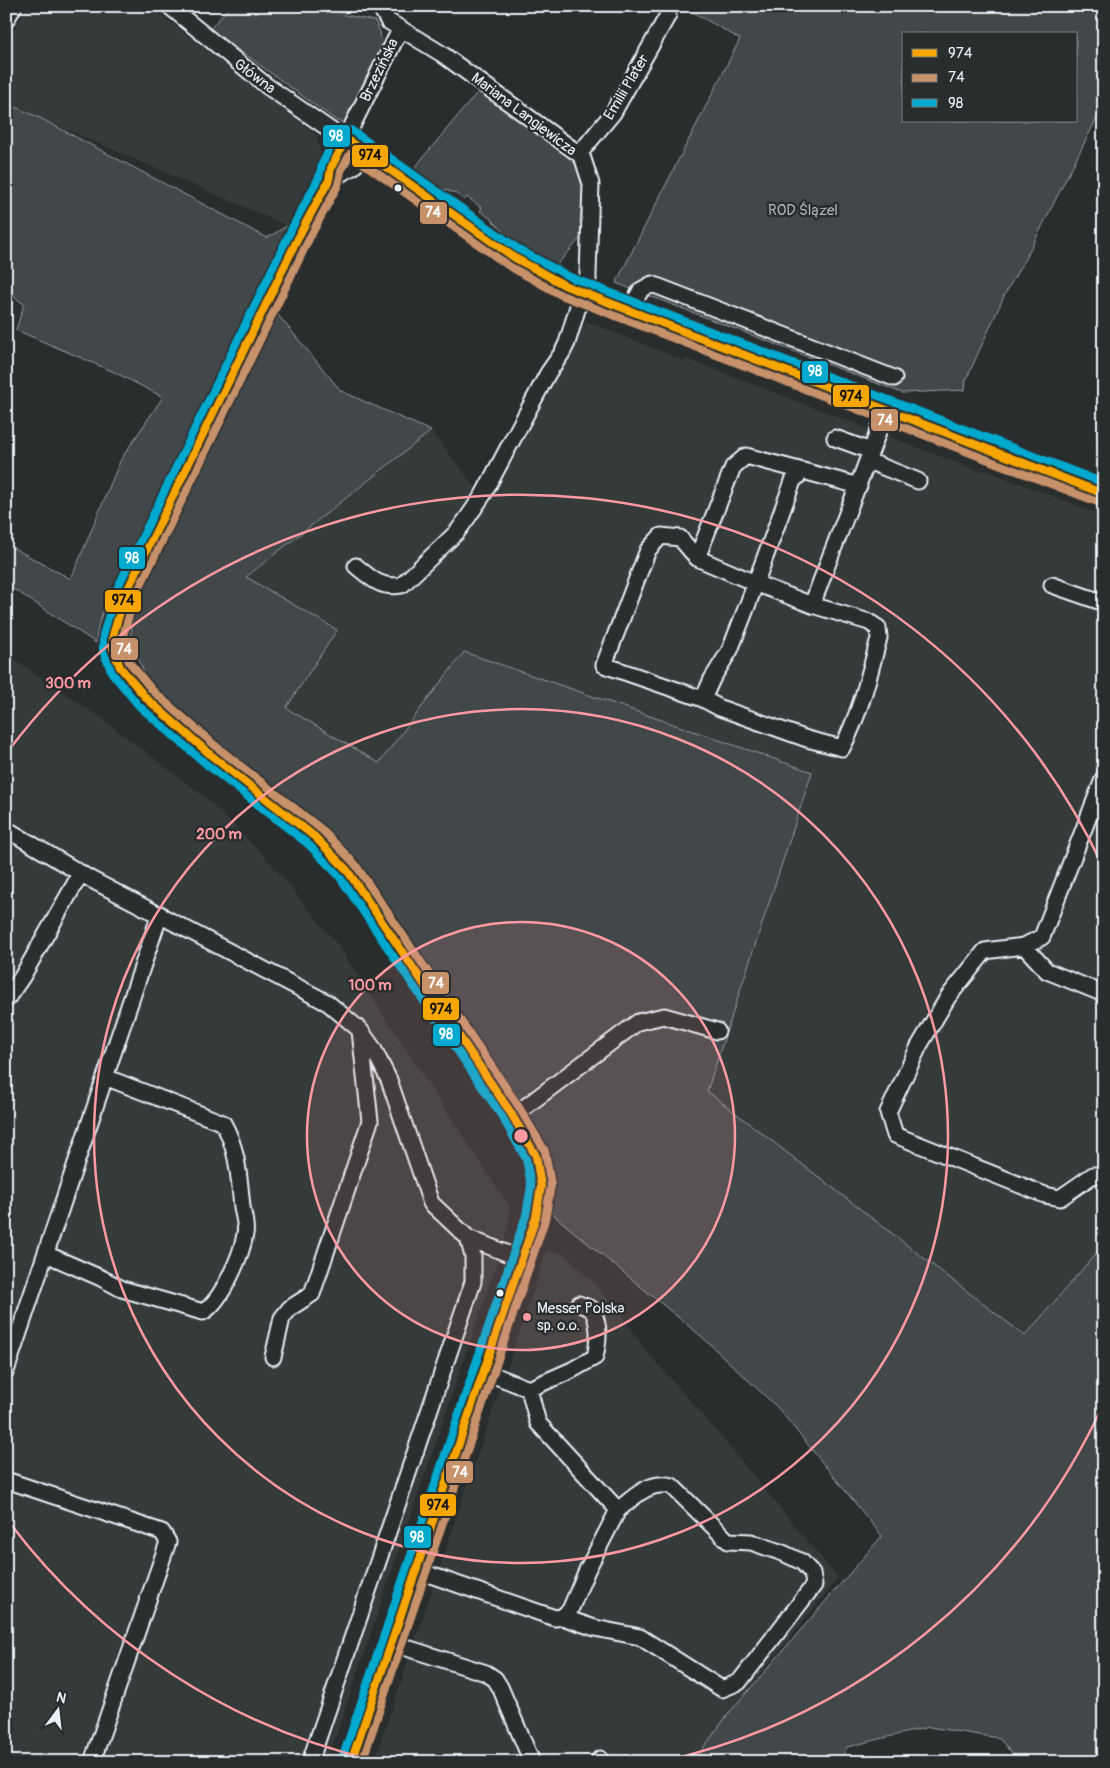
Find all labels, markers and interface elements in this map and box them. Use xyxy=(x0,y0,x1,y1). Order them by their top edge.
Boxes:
legend xyxy=(902,32,1078,122)
street label: Brzezińska xyxy=(356,35,403,105)
text: 974 xyxy=(948,44,973,63)
street label: Emilii Plater xyxy=(599,50,654,123)
street label: Główna xyxy=(230,55,279,98)
street label: Mariana Langiewicza xyxy=(467,68,580,160)
text: 74 xyxy=(948,68,965,87)
text: 98 xyxy=(948,94,964,113)
line badge: 98 xyxy=(322,124,351,148)
text: 98 xyxy=(329,128,343,145)
line badge: 974 xyxy=(351,144,389,168)
text: 974 xyxy=(359,147,382,164)
unlabelled marker xyxy=(393,183,403,193)
line badge: 74 xyxy=(419,201,448,225)
park label: ROD Ślązel xyxy=(768,201,838,220)
text: 74 xyxy=(425,204,442,221)
line badge: 98 xyxy=(801,360,829,384)
text: 98 xyxy=(808,363,822,380)
line badge: 974 xyxy=(832,384,870,408)
text: 974 xyxy=(840,388,863,405)
line badge: 74 xyxy=(870,408,899,432)
text: 74 xyxy=(877,412,894,429)
line badge: 98 xyxy=(118,546,146,570)
text: 98 xyxy=(125,550,139,567)
line badge: 974 xyxy=(104,589,142,613)
text: 974 xyxy=(112,592,135,609)
line badge: 74 xyxy=(110,637,139,661)
text: 74 xyxy=(116,641,133,658)
text: 300 m xyxy=(45,674,91,693)
text: 200 m xyxy=(196,825,242,844)
line badge: 74 xyxy=(421,971,450,995)
text: 74 xyxy=(428,975,445,992)
text: 100 m xyxy=(349,976,391,995)
line badge: 974 xyxy=(422,997,460,1021)
text: 974 xyxy=(430,1001,453,1018)
line badge: 98 xyxy=(432,1023,461,1047)
text: 98 xyxy=(439,1026,453,1043)
centre of rings xyxy=(512,1127,530,1145)
unlabelled marker xyxy=(495,1288,505,1298)
place label: Messer Polska sp. o.o. xyxy=(537,1299,624,1335)
marker: Messer Polska sp. o.o. xyxy=(521,1311,533,1323)
line badge: 74 xyxy=(445,1460,474,1484)
text: 74 xyxy=(452,1464,469,1481)
line badge: 974 xyxy=(419,1493,457,1517)
text: 974 xyxy=(427,1497,450,1514)
line badge: 98 xyxy=(403,1525,432,1549)
text: 98 xyxy=(410,1529,424,1546)
north arrow xyxy=(32,1686,82,1736)
text: N xyxy=(54,1688,68,1707)

